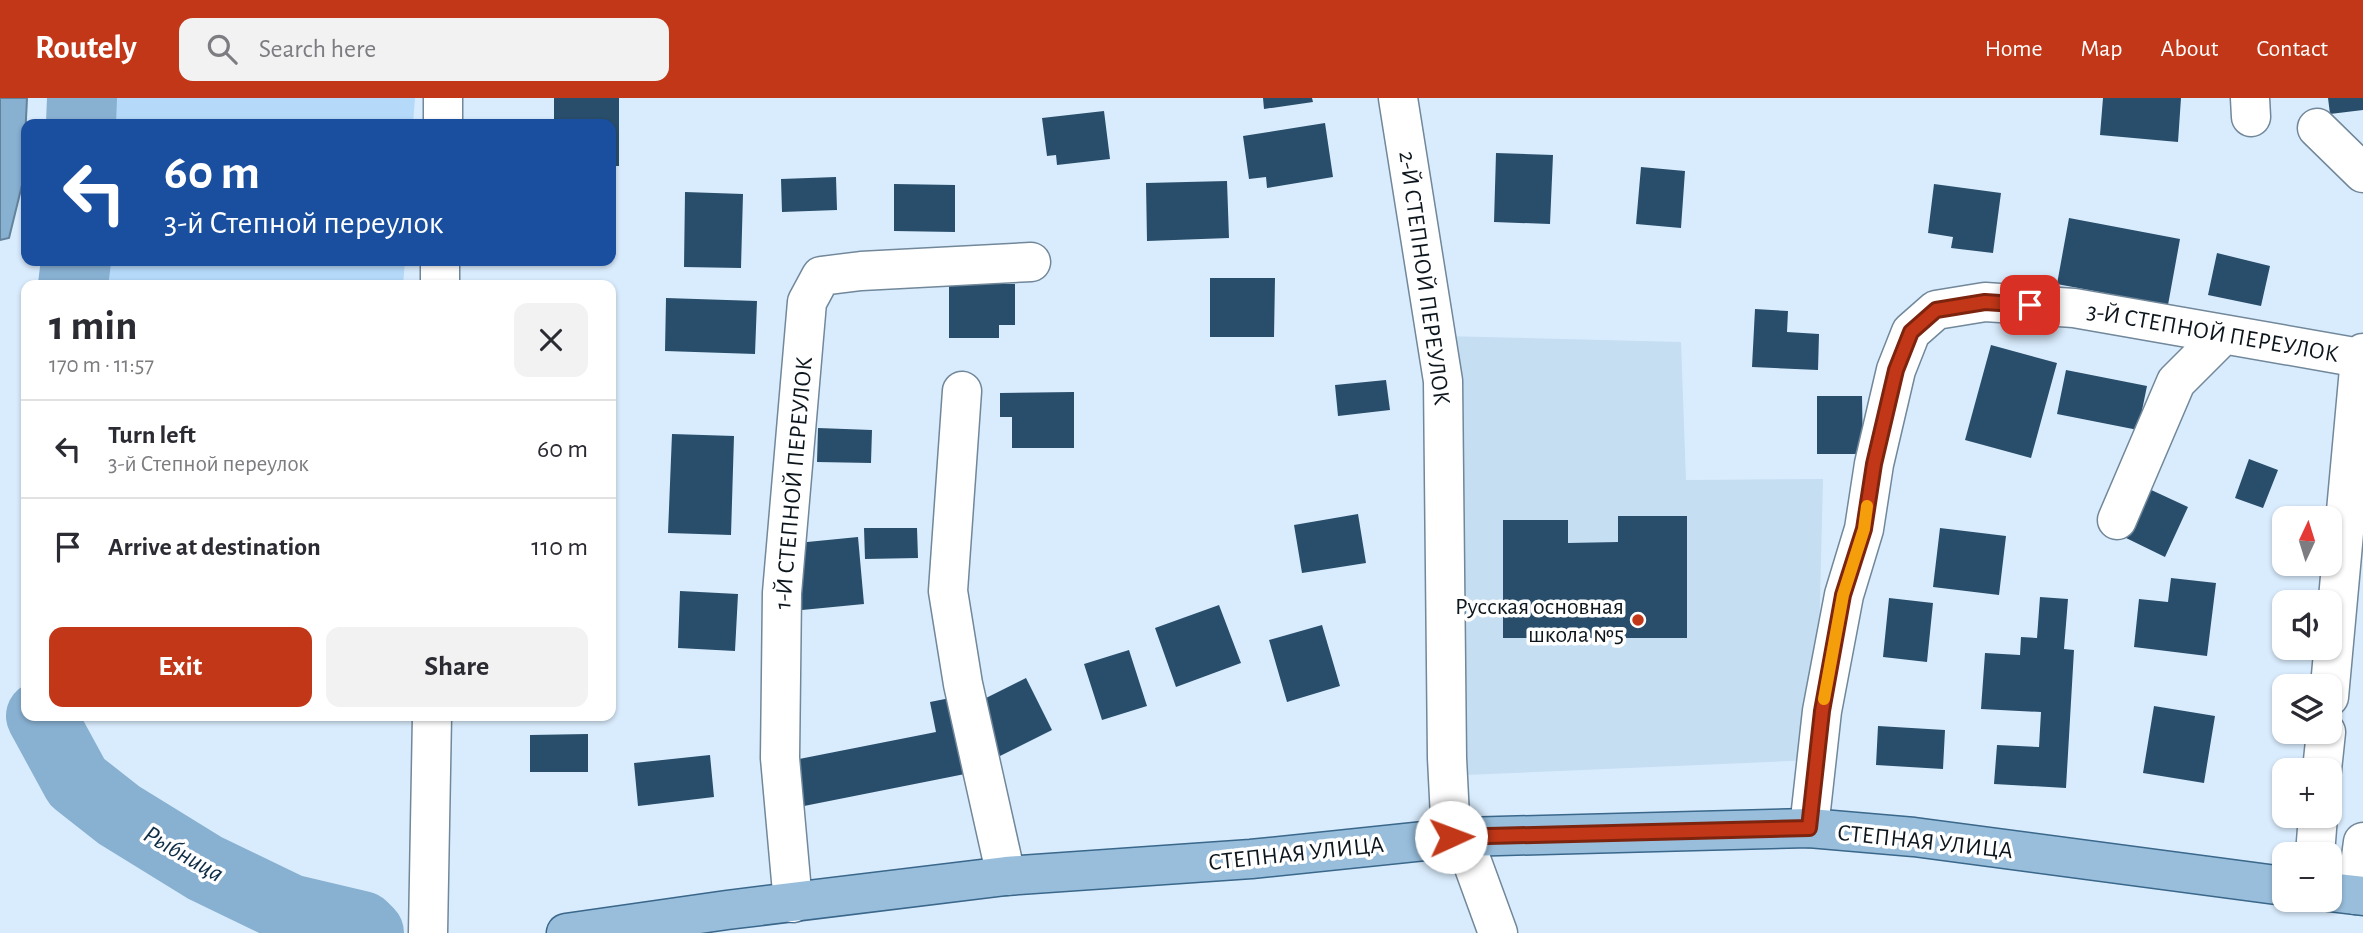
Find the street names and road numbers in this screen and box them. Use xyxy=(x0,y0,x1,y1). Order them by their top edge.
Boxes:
street label: 2-Й СТЕПНОЙ ПЕРЕУЛОК xyxy=(1394,150,1454,407)
street label: 3-Й СТЕПНОЙ ПЕРЕУЛОК xyxy=(2085,299,2341,367)
street label: 1-Й СТЕПНОЙ ПЕРЕУЛОК xyxy=(771,356,817,610)
street label: СТЕПНАЯ УЛИЦА xyxy=(1836,821,2014,863)
street label: СТЕПНАЯ УЛИЦА xyxy=(1207,833,1385,875)

